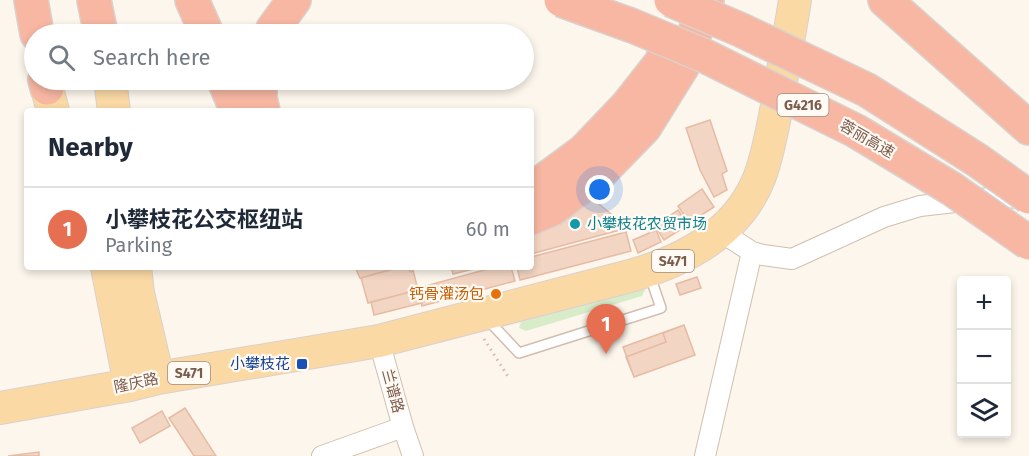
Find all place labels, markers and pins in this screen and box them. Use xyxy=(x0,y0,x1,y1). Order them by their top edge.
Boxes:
place label: 小攀枝花农贸市场 xyxy=(587,215,707,233)
marker: 小攀枝花农贸市场 xyxy=(568,217,582,231)
place label: 钙骨灌汤包 xyxy=(409,285,484,303)
marker: 钙骨灌汤包 xyxy=(489,287,503,301)
pin: 1 xyxy=(586,304,626,354)
place label: 小攀枝花 xyxy=(230,355,290,373)
marker: 小攀枝花 xyxy=(295,357,309,371)

